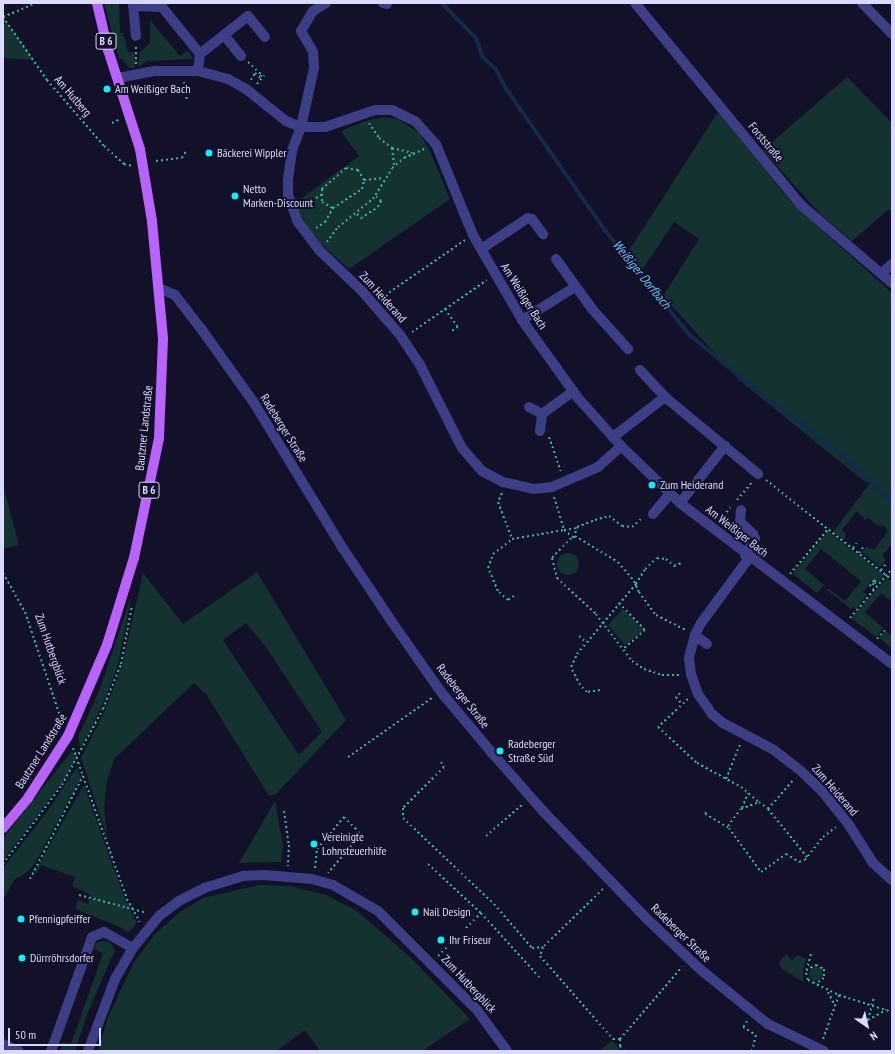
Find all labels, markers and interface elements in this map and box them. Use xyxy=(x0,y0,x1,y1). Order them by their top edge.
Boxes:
road number: B 6 xyxy=(95,32,117,50)
street label: Am Hutberg xyxy=(51,73,95,119)
place label: Am Weißiger Bach xyxy=(115,82,191,96)
marker: Am Weißiger Bach xyxy=(102,84,112,94)
street label: Forststraße xyxy=(745,119,787,165)
place label: Bäckerei Wippler xyxy=(217,146,287,160)
marker: Bäckerei Wippler xyxy=(204,148,214,158)
place label: Netto Marken-Discount xyxy=(243,182,313,210)
marker: Netto Marken-Discount xyxy=(230,191,240,201)
water label: Weißiger Dorfbach xyxy=(609,238,673,312)
street label: Am Weißiger Bach xyxy=(498,260,550,332)
street label: Zum Heiderand xyxy=(356,269,410,325)
street label: Bautzner Landstraße xyxy=(132,385,156,471)
street label: Radeberger Straße xyxy=(257,391,311,465)
place label: Zum Heiderand xyxy=(660,478,723,492)
marker: Zum Heiderand xyxy=(647,480,657,490)
road number: B 6 xyxy=(138,481,160,499)
street label: Am Weißiger Bach xyxy=(703,502,771,560)
street label: Zum Hutbergblick xyxy=(32,612,70,686)
street label: Radeberger Straße xyxy=(433,661,493,731)
street label: Bautzner Landstraße xyxy=(12,711,70,791)
place label: Radeberger Straße Süd xyxy=(508,737,556,765)
marker: Radeberger Straße Süd xyxy=(495,746,505,756)
street label: Zum Heiderand xyxy=(809,761,861,819)
place label: Vereinigte Lohnsteuerhilfe xyxy=(322,830,386,858)
marker: Vereinigte Lohnsteuerhilfe xyxy=(309,839,319,849)
street label: Radeberger Straße xyxy=(648,901,714,965)
place label: Nail Design xyxy=(423,905,471,919)
marker: Nail Design xyxy=(410,907,420,917)
place label: Pfennigpfeiffer xyxy=(29,912,91,926)
marker: Pfennigpfeiffer xyxy=(16,914,26,924)
place label: Ihr Friseur xyxy=(449,933,491,947)
marker: Ihr Friseur xyxy=(436,935,446,945)
place label: Dürrröhrsdorfer xyxy=(30,951,94,965)
street label: Zum Hutbergblick xyxy=(439,952,499,1016)
marker: Dürrröhrsdorfer xyxy=(17,953,27,963)
north arrow xyxy=(847,1006,887,1046)
scale bar xyxy=(10,1020,103,1046)
text: 50 m xyxy=(15,1027,36,1042)
text: N xyxy=(867,1028,880,1043)

